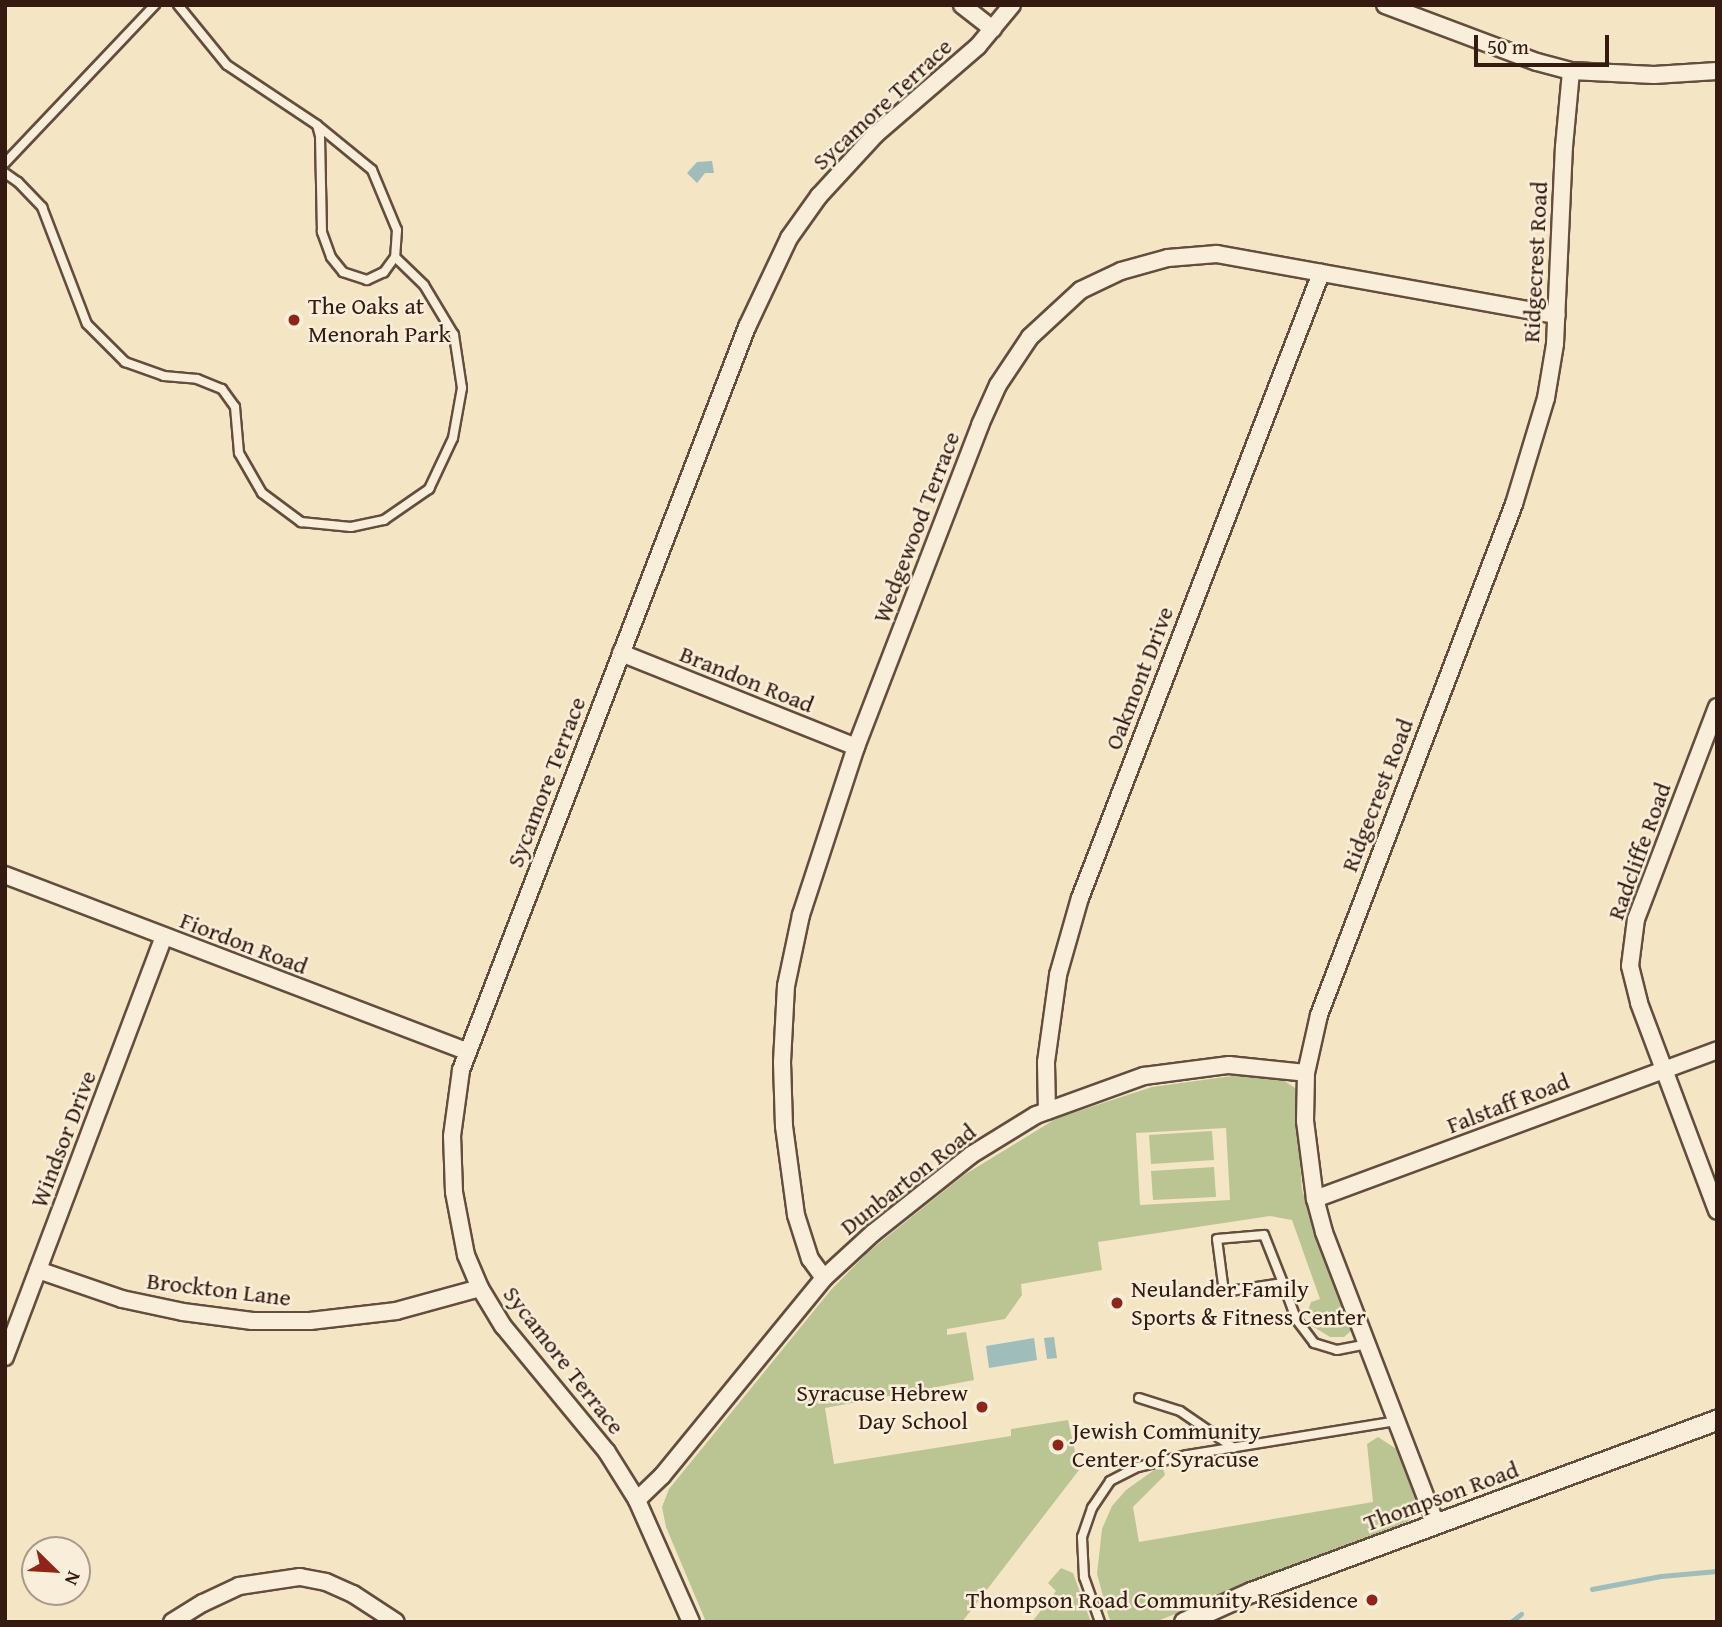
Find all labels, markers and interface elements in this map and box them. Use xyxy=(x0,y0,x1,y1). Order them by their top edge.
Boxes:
scale bar xyxy=(1477,21,1612,65)
text: 50 m xyxy=(1487,31,1529,62)
street label: Sycamore Terrace xyxy=(806,32,958,176)
street label: Ridgecrest Road xyxy=(1516,181,1554,343)
place label: The Oaks at Menorah Park xyxy=(308,292,451,348)
marker: The Oaks at Menorah Park xyxy=(286,312,302,328)
street label: Wedgewood Terrace xyxy=(866,427,966,627)
street label: Oakmont Drive xyxy=(1098,602,1180,754)
street label: Brandon Road xyxy=(676,639,818,719)
street label: Sycamore Terrace xyxy=(500,693,592,871)
street label: Ridgecrest Road xyxy=(1335,714,1419,876)
street label: Radcliffe Road xyxy=(1601,778,1677,924)
street label: Fiordon Road xyxy=(176,905,312,981)
street label: Falstaff Road xyxy=(1443,1066,1573,1140)
street label: Windsor Drive xyxy=(24,1067,102,1211)
street label: Dunbarton Road xyxy=(834,1117,982,1241)
street label: Brockton Lane xyxy=(145,1266,293,1312)
place label: Neulander Family Sports & Fitness Center xyxy=(1131,1275,1366,1331)
street label: Sycamore Terrace xyxy=(497,1280,631,1440)
marker: Neulander Family Sports & Fitness Center xyxy=(1109,1295,1125,1311)
place label: Syracuse Hebrew Day School xyxy=(796,1379,968,1435)
marker: Syracuse Hebrew Day School xyxy=(974,1399,990,1415)
place label: Jewish Community Center of Syracuse xyxy=(1072,1417,1261,1473)
marker: Jewish Community Center of Syracuse xyxy=(1050,1437,1066,1453)
street label: Thompson Road xyxy=(1360,1455,1522,1537)
north arrow xyxy=(21,1536,91,1606)
text: N xyxy=(58,1567,89,1590)
place label: Thompson Road Community Residence xyxy=(966,1586,1358,1614)
marker: Thompson Road Community Residence xyxy=(1364,1592,1380,1608)

